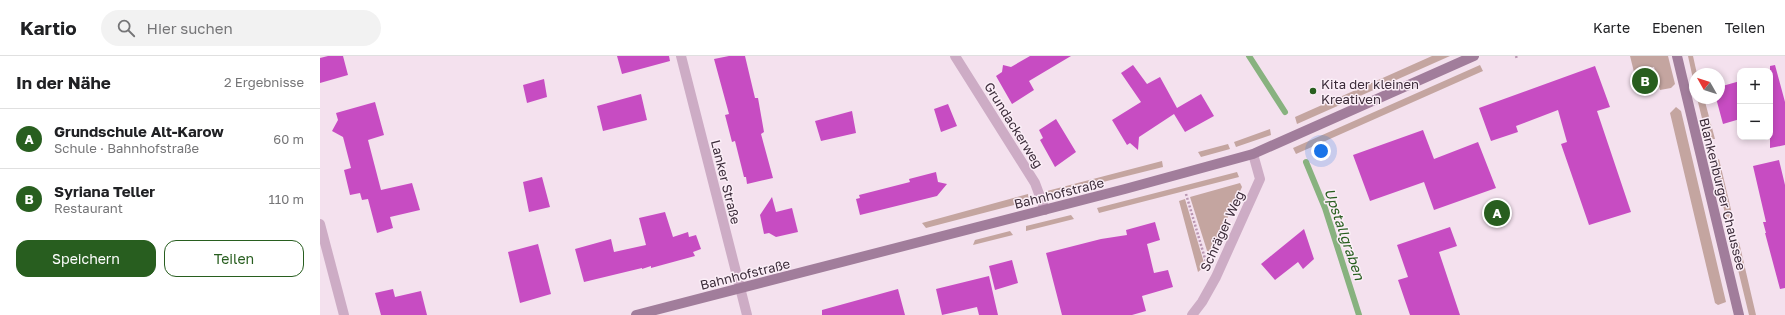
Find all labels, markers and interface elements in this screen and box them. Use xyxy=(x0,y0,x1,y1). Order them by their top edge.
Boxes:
search box xyxy=(101,10,381,46)
text: Kartio xyxy=(20,16,77,39)
icon: search xyxy=(115,17,137,39)
text: Hier suchen xyxy=(147,19,233,37)
text: Karte xyxy=(1593,19,1630,36)
text: Ebenen xyxy=(1652,19,1703,36)
text: Teilen xyxy=(1725,19,1765,36)
pin: B xyxy=(1632,66,1658,96)
north arrow xyxy=(1689,68,1725,104)
map controls xyxy=(1737,68,1773,140)
button: + xyxy=(1737,68,1773,104)
text: In der Nähe xyxy=(16,72,111,93)
text: 2 Ergebnisse xyxy=(224,74,304,90)
place label: Kita der kleinen Kreativen xyxy=(1321,76,1419,107)
street label: Grundackerweg xyxy=(981,79,1047,171)
marker: Kita der kleinen Kreativen xyxy=(1308,86,1318,96)
button: − xyxy=(1737,104,1773,140)
street label: Blankenburger Chaussee xyxy=(1696,116,1750,272)
text: Grundschule Alt-Karow xyxy=(54,122,224,140)
text: A xyxy=(24,131,34,147)
text: 60 m xyxy=(273,131,304,147)
street label: Lanker Straße xyxy=(708,138,744,226)
text: Schule · Bahnhofstraße xyxy=(54,140,199,156)
your location xyxy=(1311,141,1331,161)
street label: Bahnhofstraße xyxy=(1012,174,1106,212)
text: Syriana Teller xyxy=(54,182,155,200)
water label: Upstallgraben xyxy=(1321,186,1369,283)
street label: Schräger Weg xyxy=(1196,188,1248,274)
text: B xyxy=(24,191,34,207)
text: 110 m xyxy=(269,191,304,207)
pin: A xyxy=(1484,198,1510,228)
text: Restaurant xyxy=(54,200,123,216)
button: Speichern xyxy=(16,240,156,277)
button: Teilen xyxy=(164,240,304,277)
street label: Bahnhofstraße xyxy=(698,255,792,293)

